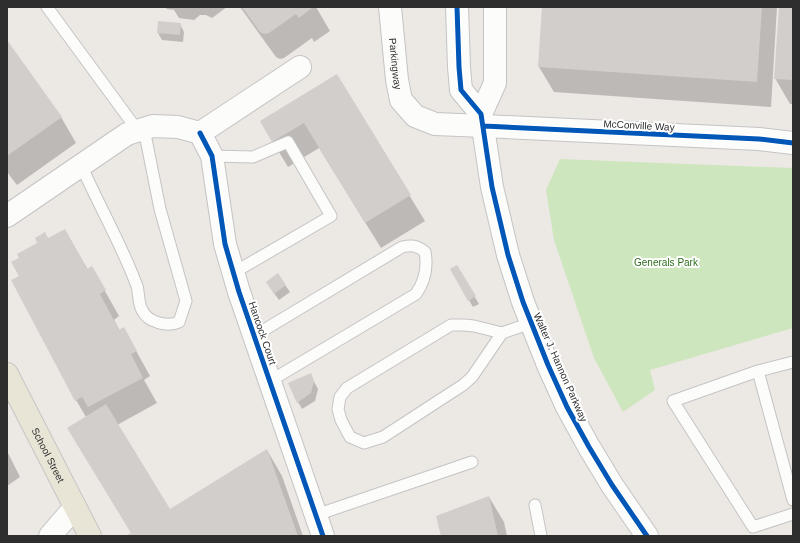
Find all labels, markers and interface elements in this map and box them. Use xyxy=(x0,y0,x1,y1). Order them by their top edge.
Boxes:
street label: Parkingway xyxy=(387,38,404,91)
street label: McConville Way xyxy=(603,118,675,133)
park label: Generals Park xyxy=(634,257,699,268)
street label: Hancock Court xyxy=(247,300,279,366)
street label: Walter J. Hannon Parkway xyxy=(532,311,590,423)
street label: School Street xyxy=(29,426,67,485)

